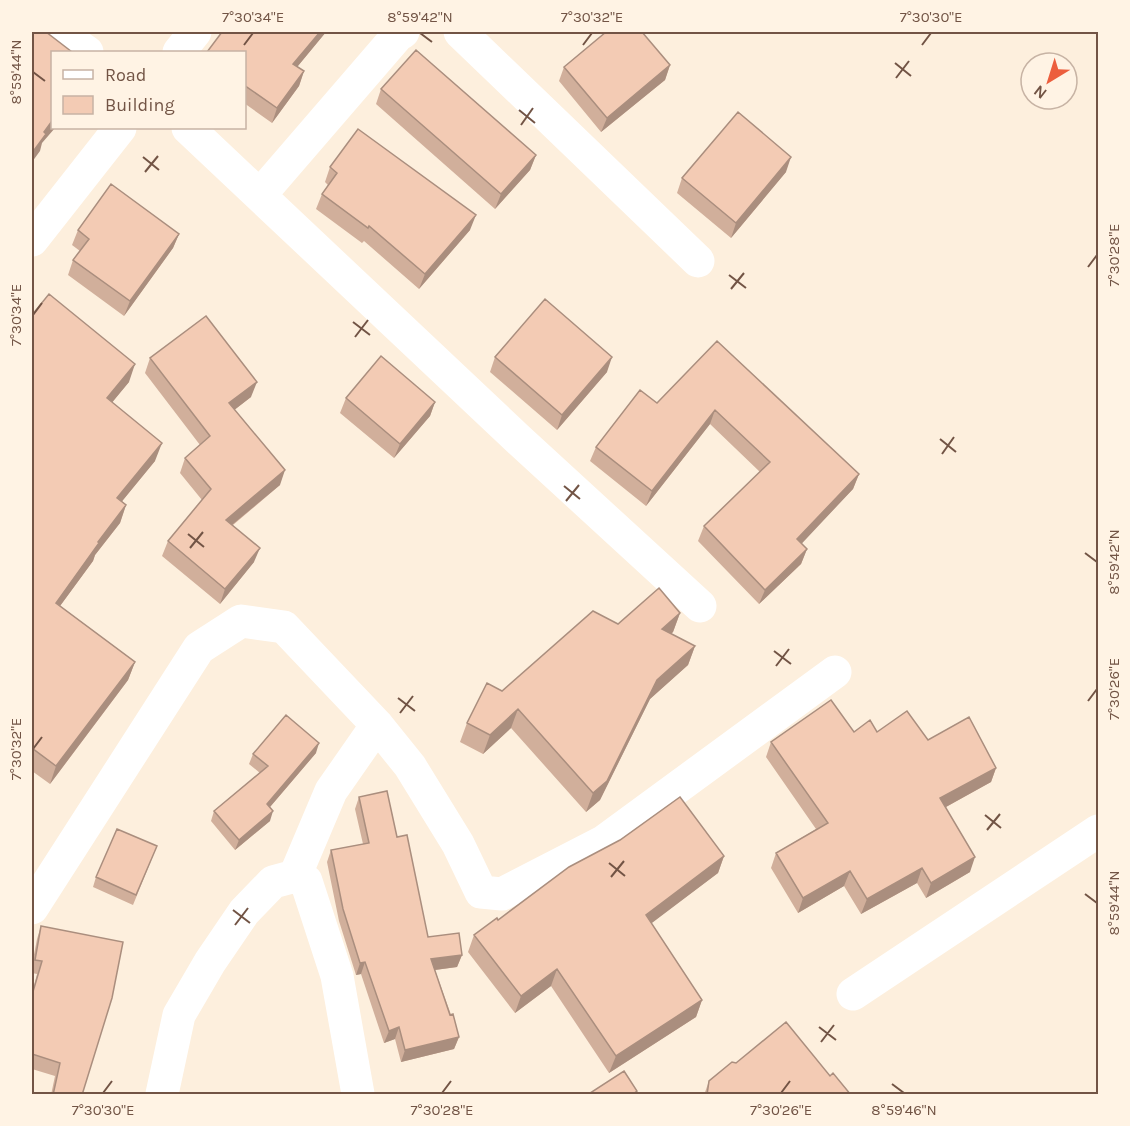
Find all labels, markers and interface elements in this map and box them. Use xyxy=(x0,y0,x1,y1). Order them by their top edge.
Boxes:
text: 7°30'34"E xyxy=(222,8,284,26)
text: 8°59'42"N xyxy=(387,8,453,26)
text: 7°30'32"E xyxy=(561,8,623,26)
text: 7°30'30"E xyxy=(900,8,962,26)
text: 8°59'44"N xyxy=(7,39,25,105)
legend xyxy=(51,51,246,129)
north arrow xyxy=(1019,51,1079,111)
text: Road xyxy=(105,64,146,86)
text: N xyxy=(1030,81,1050,103)
text: Building xyxy=(105,94,175,116)
text: 7°30'28"E xyxy=(1105,224,1123,286)
text: 7°30'34"E xyxy=(7,284,25,346)
text: 8°59'42"N xyxy=(1105,529,1123,595)
text: 7°30'26"E xyxy=(1105,658,1123,720)
text: 7°30'32"E xyxy=(7,718,25,780)
text: 8°59'44"N xyxy=(1105,870,1123,936)
text: 7°30'30"E xyxy=(72,1101,134,1119)
text: 7°30'28"E xyxy=(411,1101,473,1119)
text: 7°30'26"E xyxy=(750,1101,812,1119)
text: 8°59'46"N xyxy=(871,1101,937,1119)

